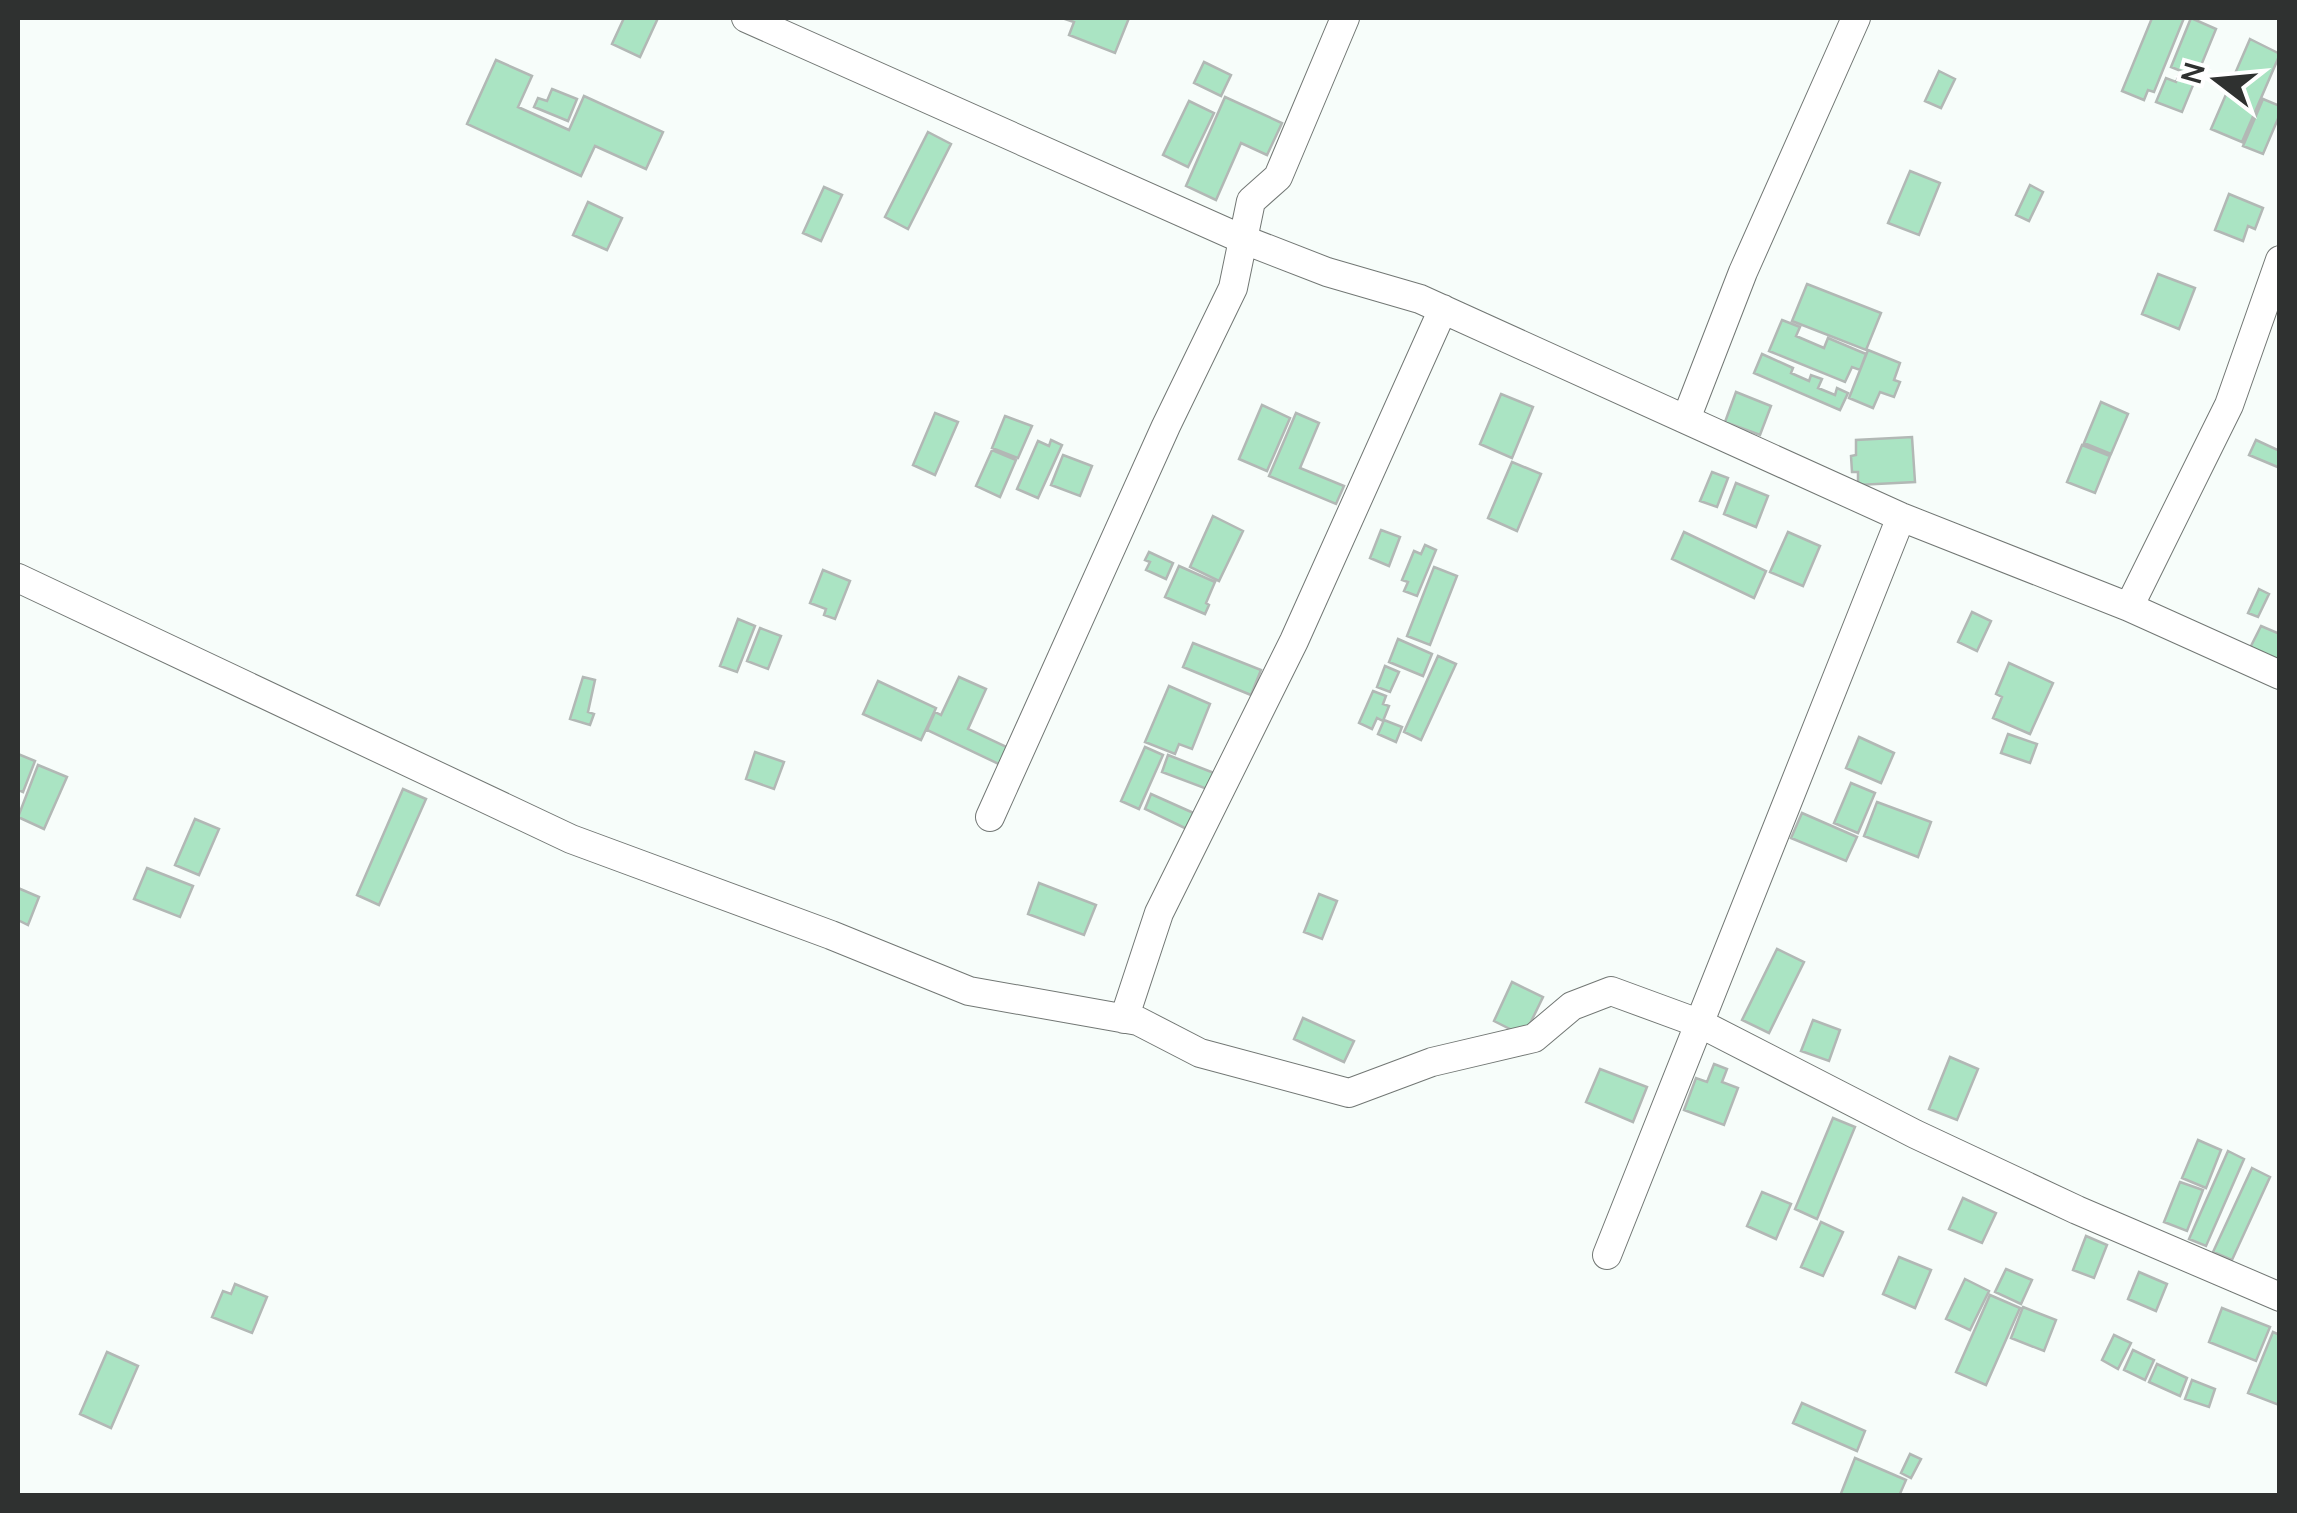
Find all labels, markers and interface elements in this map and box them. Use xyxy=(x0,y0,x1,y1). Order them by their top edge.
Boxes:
north arrow xyxy=(2167,30,2267,130)
text: N xyxy=(2171,58,2213,88)

